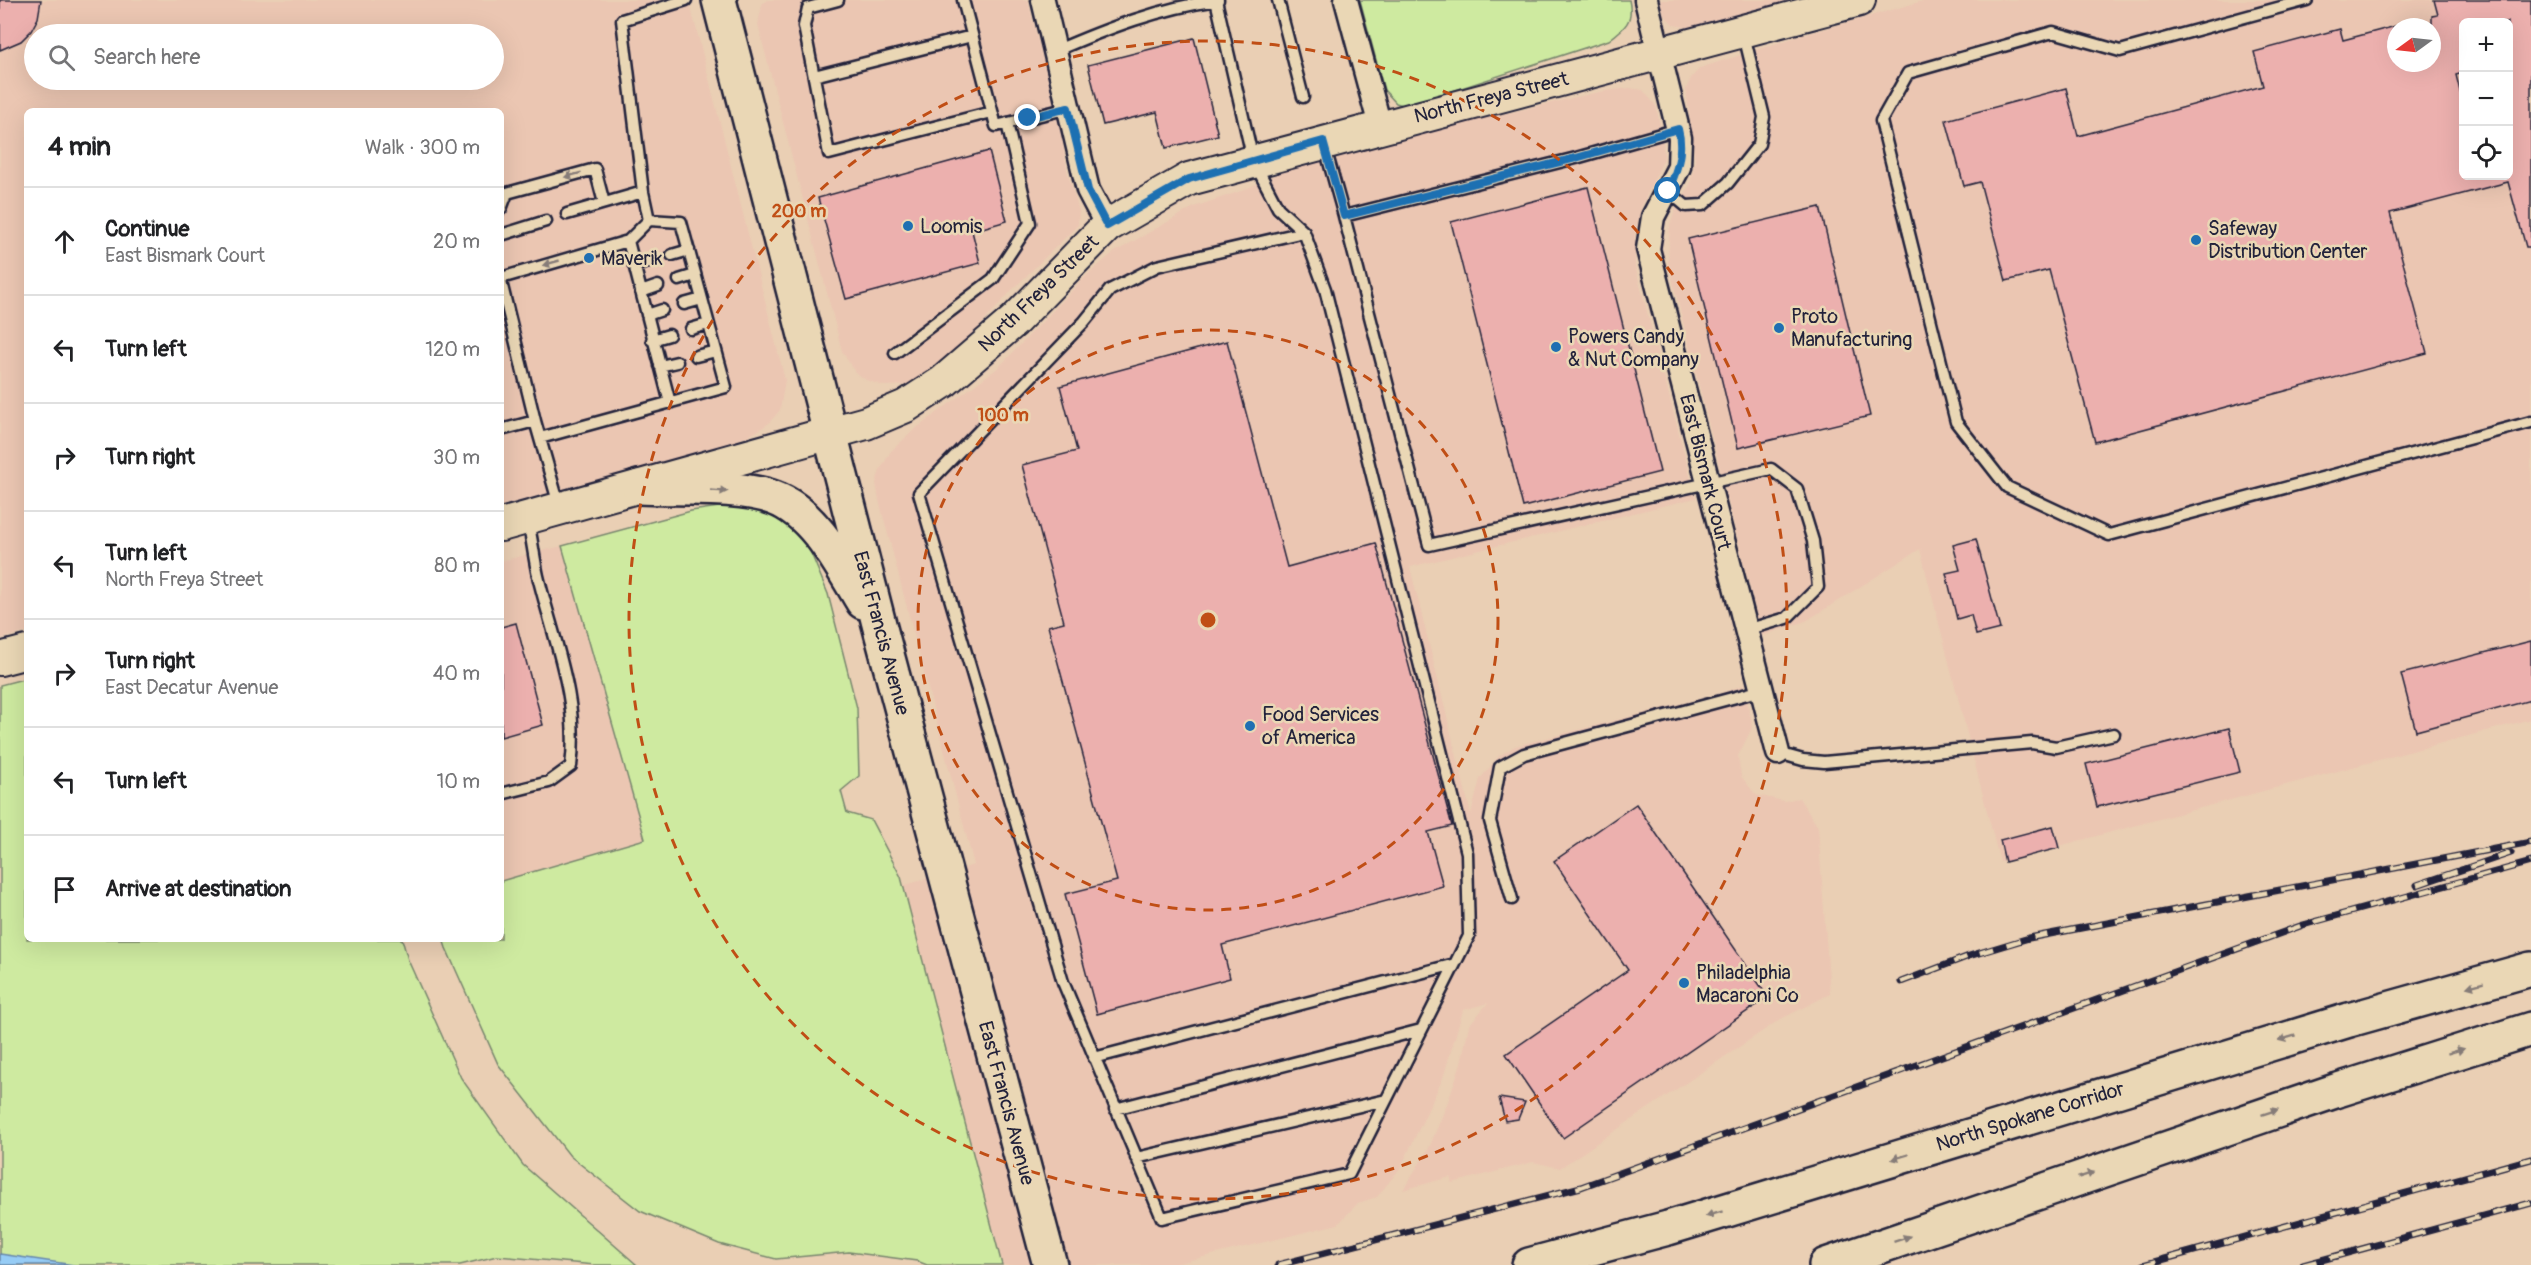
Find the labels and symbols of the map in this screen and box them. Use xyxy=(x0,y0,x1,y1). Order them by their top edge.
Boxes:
north arrow xyxy=(2387,18,2441,72)
street label: North Freya Street xyxy=(1411,66,1572,129)
route end xyxy=(1014,104,1040,130)
one-way arrow xyxy=(564,170,582,180)
route start xyxy=(1654,177,1680,203)
text: 200 m xyxy=(772,200,826,223)
place label: Loomis xyxy=(920,214,982,239)
place label: Safeway Distribution Center xyxy=(2208,216,2367,264)
marker: Loomis xyxy=(901,219,915,233)
street label: North Freya Street xyxy=(973,229,1105,357)
marker: Safeway Distribution Center xyxy=(2189,233,2203,247)
place label: Maverik xyxy=(601,246,663,271)
marker: Maverik xyxy=(582,251,596,265)
one-way arrow xyxy=(542,259,560,268)
place label: Proto Manufacturing xyxy=(1791,304,1912,352)
marker: Proto Manufacturing xyxy=(1772,321,1786,335)
place label: Powers Candy & Nut Company xyxy=(1568,324,1699,372)
marker: Powers Candy & Nut Company xyxy=(1549,340,1563,354)
street label: East Bismark Court xyxy=(1674,391,1737,554)
text: 100 m xyxy=(977,404,1029,427)
one-way arrow xyxy=(709,486,728,495)
street label: East Francis Avenue xyxy=(848,548,915,718)
centre of rings xyxy=(1198,610,1218,630)
place label: Food Services of America xyxy=(1262,702,1379,750)
marker: Food Services of America xyxy=(1243,719,1257,733)
place label: Philadelphia Macaroni Co xyxy=(1696,960,1799,1008)
marker: Philadelphia Macaroni Co xyxy=(1677,976,1691,990)
one-way arrow xyxy=(2466,980,2484,990)
street label: East Francis Avenue xyxy=(973,1018,1040,1188)
one-way arrow xyxy=(2278,1034,2296,1043)
one-way arrow xyxy=(2447,1046,2465,1055)
street label: North Spokane Corridor xyxy=(1933,1076,2127,1157)
one-way arrow xyxy=(2262,1107,2280,1117)
one-way arrow xyxy=(1891,1153,1909,1162)
one-way arrow xyxy=(2077,1170,2095,1180)
one-way arrow xyxy=(1704,1210,1722,1219)
one-way arrow xyxy=(1893,1234,1911,1244)

